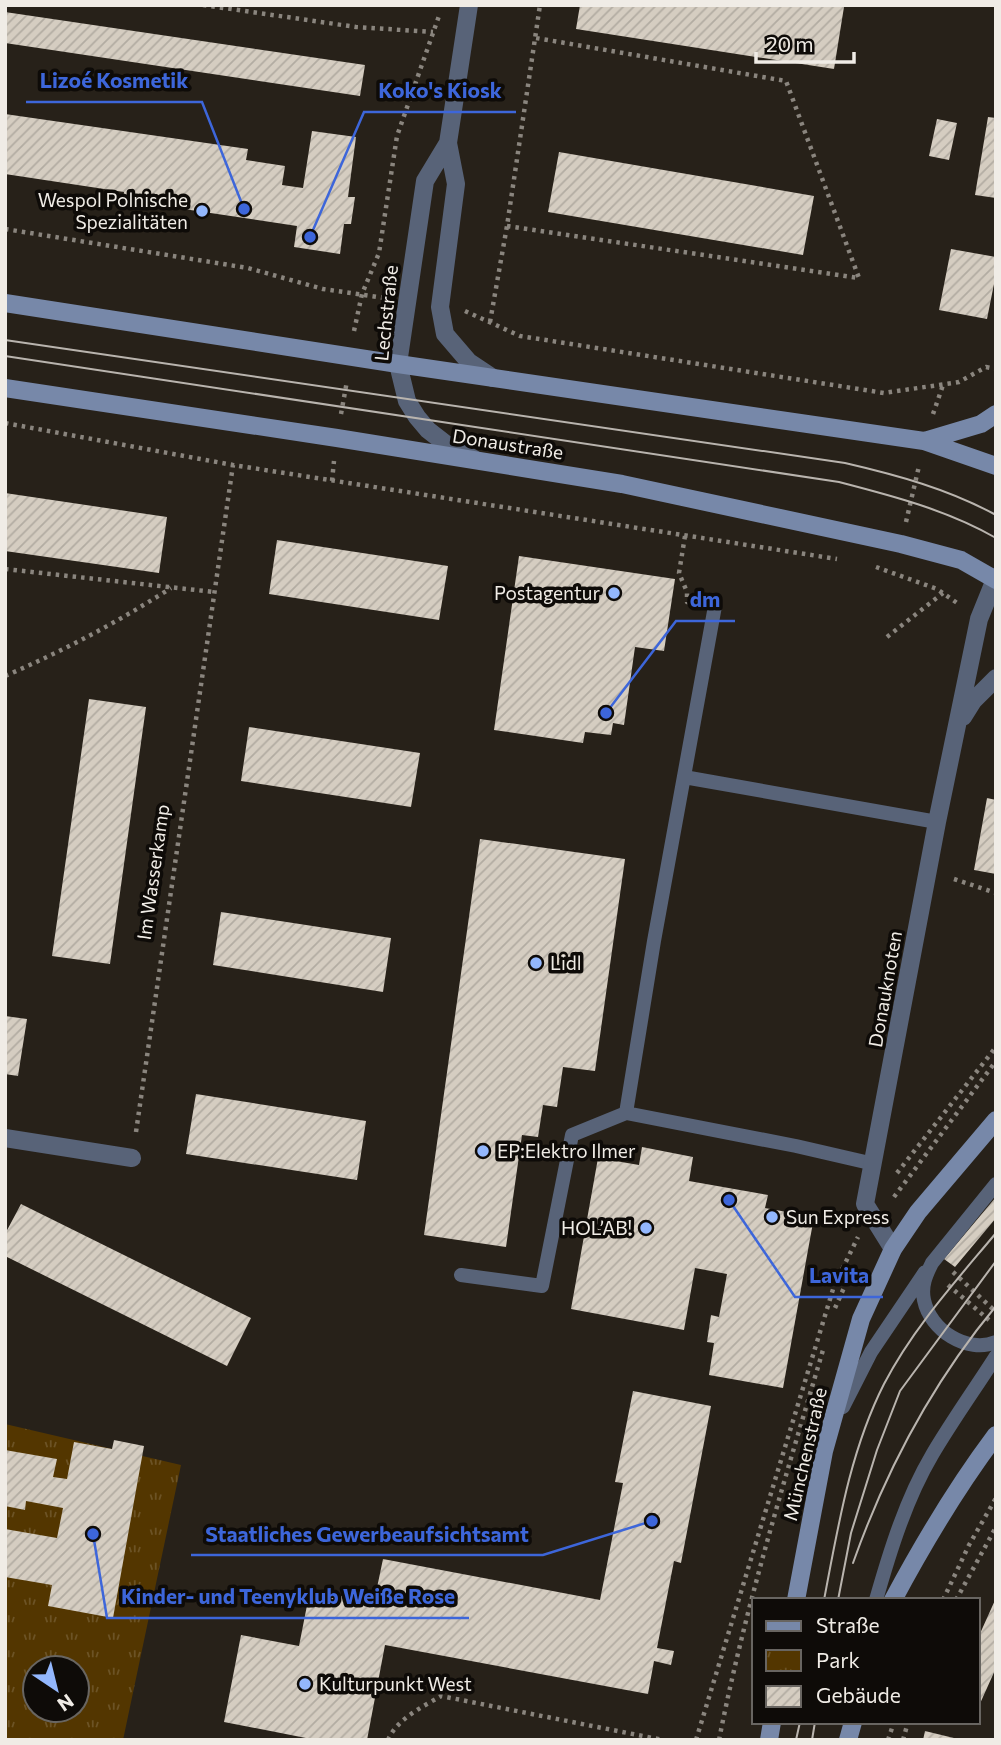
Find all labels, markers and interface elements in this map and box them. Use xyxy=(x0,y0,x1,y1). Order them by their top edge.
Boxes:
scale bar xyxy=(756,21,854,65)
text: 20 m xyxy=(766,31,814,56)
callout: Lizoé Kosmetik xyxy=(26,60,202,102)
text: Lizoé Kosmetik xyxy=(40,67,188,92)
callout: Koko's Kiosk xyxy=(364,70,516,112)
text: Koko's Kiosk xyxy=(378,77,502,102)
place label: Wespol Polnische Spezialitäten xyxy=(38,188,188,233)
marker: Wespol Polnische Spezialitäten xyxy=(194,203,210,219)
street label: Lechstraße xyxy=(369,264,402,362)
street label: Donaustraße xyxy=(451,423,565,464)
callout: dm xyxy=(676,579,735,621)
place label: Postagentur xyxy=(494,581,600,604)
marker: Postagentur xyxy=(606,585,622,601)
text: dm xyxy=(690,586,720,611)
street label: Im Wasserkamp xyxy=(132,803,173,941)
street label: Donauknoten xyxy=(863,929,906,1049)
place label: Lidl xyxy=(550,951,582,974)
marker: Lidl xyxy=(528,955,544,971)
place label: EP:Elektro Ilmer xyxy=(497,1139,636,1162)
marker: EP:Elektro Ilmer xyxy=(475,1143,491,1159)
place label: Sun Express xyxy=(786,1205,889,1228)
marker: Sun Express xyxy=(764,1209,780,1225)
place label: HOL’AB! xyxy=(561,1216,632,1239)
marker: HOL’AB! xyxy=(638,1220,654,1236)
callout: Lavita xyxy=(795,1255,883,1297)
text: Lavita xyxy=(809,1262,869,1287)
street label: Münchenstraße xyxy=(778,1385,831,1523)
callout: Staatliches Gewerbeaufsichtsamt xyxy=(191,1513,543,1555)
text: Staatliches Gewerbeaufsichtsamt xyxy=(205,1521,529,1546)
callout: Kinder- und Teenyklub Weiße Rose xyxy=(107,1576,469,1618)
text: Kinder- und Teenyklub Weiße Rose xyxy=(121,1583,455,1608)
legend xyxy=(752,1598,980,1724)
text: Straße xyxy=(816,1612,880,1637)
text: Park xyxy=(816,1647,860,1672)
north arrow xyxy=(21,1654,91,1724)
place label: Kulturpunkt West xyxy=(319,1672,472,1695)
marker: Kulturpunkt West xyxy=(297,1676,313,1692)
text: Gebäude xyxy=(816,1682,901,1707)
text: N xyxy=(54,1690,78,1717)

